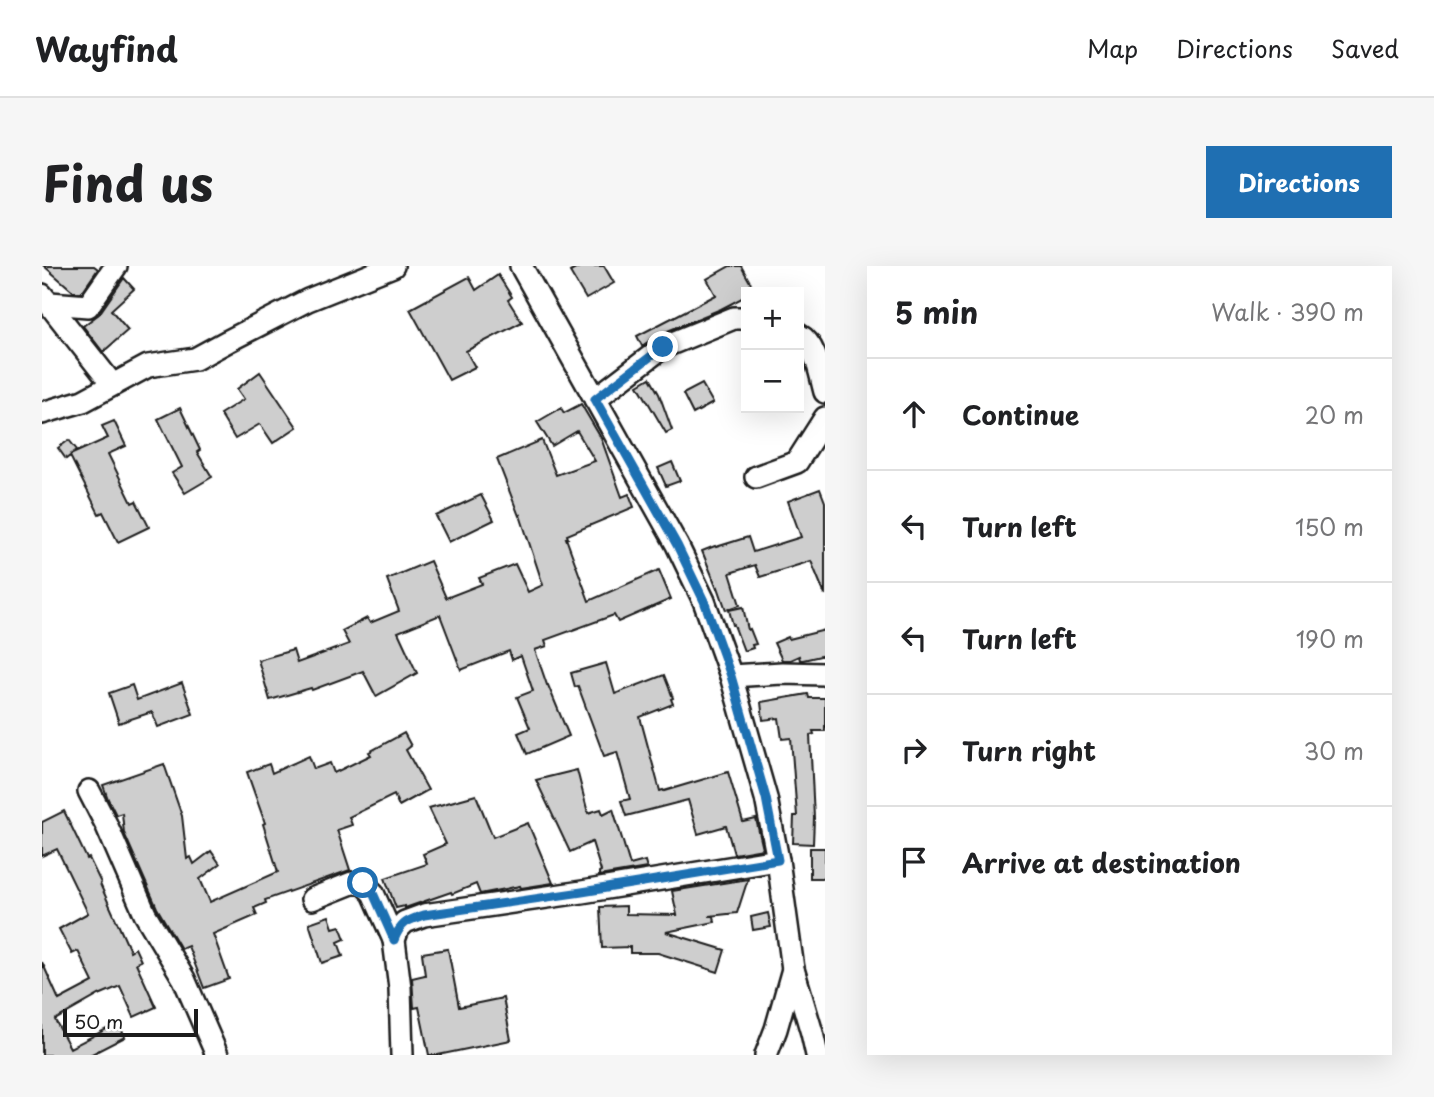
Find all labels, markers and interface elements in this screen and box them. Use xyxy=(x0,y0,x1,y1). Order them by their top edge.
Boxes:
text: Wayfind xyxy=(35,23,178,73)
text: Map xyxy=(1087,30,1138,66)
text: Directions xyxy=(1176,30,1293,66)
text: Saved xyxy=(1331,30,1399,66)
text: Find us xyxy=(42,145,213,219)
button: Directions xyxy=(1206,146,1392,218)
map controls xyxy=(741,287,804,413)
button: + xyxy=(741,287,804,350)
text: 5 min xyxy=(895,289,978,334)
text: Walk · 390 m xyxy=(1211,294,1364,329)
route end xyxy=(647,331,678,362)
button: − xyxy=(741,350,804,413)
icon: ahead xyxy=(895,395,933,433)
text: Continue xyxy=(962,395,1079,434)
text: 20 m xyxy=(1305,397,1364,432)
icon: left xyxy=(895,507,933,545)
text: Turn left xyxy=(962,507,1077,546)
text: 150 m xyxy=(1295,509,1364,544)
icon: left xyxy=(895,619,933,657)
text: Turn left xyxy=(962,619,1077,658)
text: 190 m xyxy=(1296,621,1364,656)
icon: right xyxy=(895,731,933,769)
text: Turn right xyxy=(962,731,1096,770)
text: 30 m xyxy=(1303,733,1364,768)
icon: arrive xyxy=(895,843,933,881)
text: Arrive at destination xyxy=(962,843,1241,882)
route start xyxy=(347,867,378,898)
scale bar xyxy=(63,1006,198,1038)
text: 50 m xyxy=(74,1007,123,1035)

